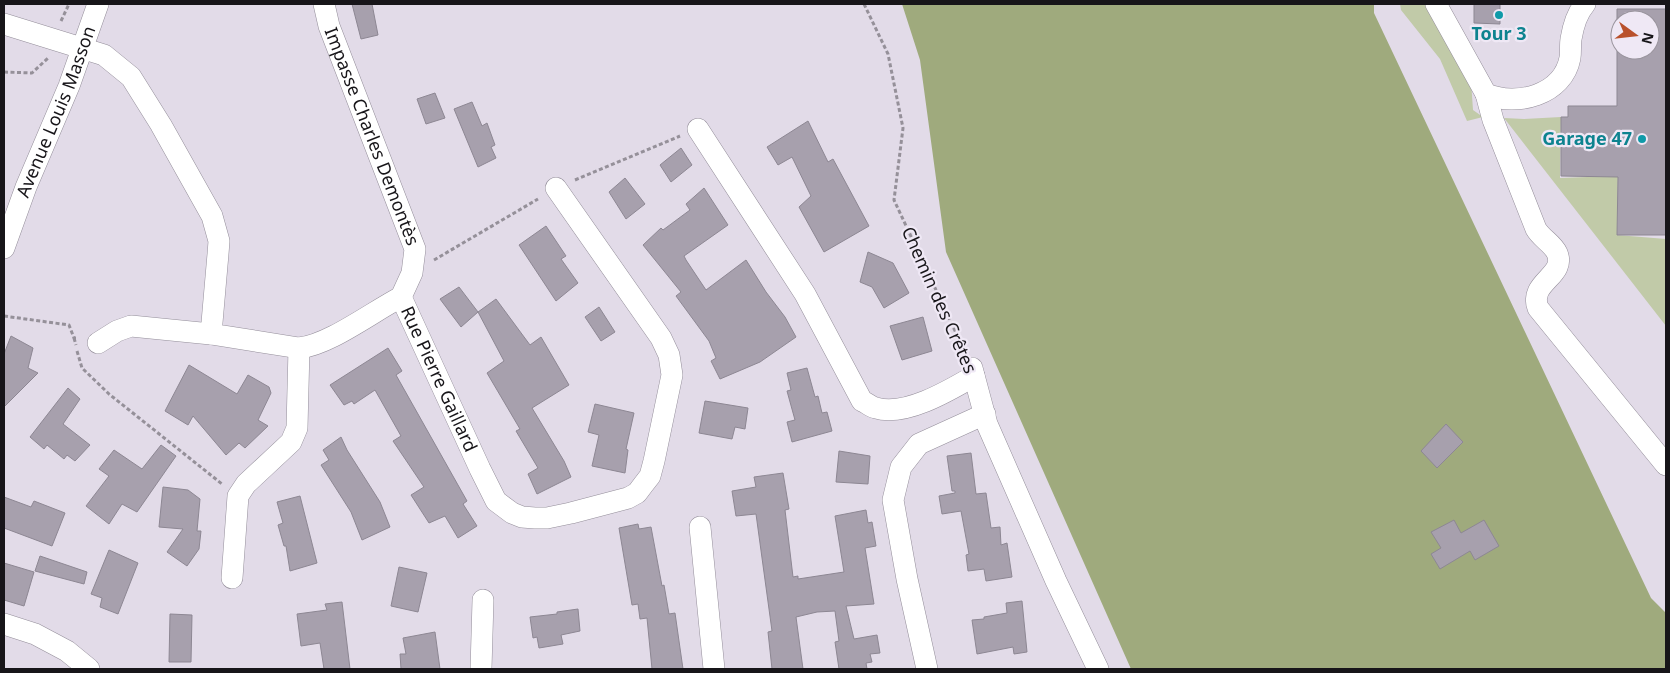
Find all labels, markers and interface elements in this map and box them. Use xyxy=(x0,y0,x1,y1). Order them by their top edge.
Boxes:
marker: Tour 3 xyxy=(1493,9,1505,21)
north arrow xyxy=(1610,10,1660,60)
place label: Tour 3 xyxy=(1471,21,1527,45)
street label: Avenue Louis Masson xyxy=(10,22,100,200)
street label: Impasse Charles Demontès xyxy=(320,24,425,249)
text: N xyxy=(1637,31,1659,46)
place label: Garage 47 xyxy=(1542,126,1632,150)
marker: Garage 47 xyxy=(1636,133,1648,145)
street label: Chemin des Crêtes xyxy=(897,222,983,377)
street label: Rue Pierre Gaillard xyxy=(396,302,483,455)

